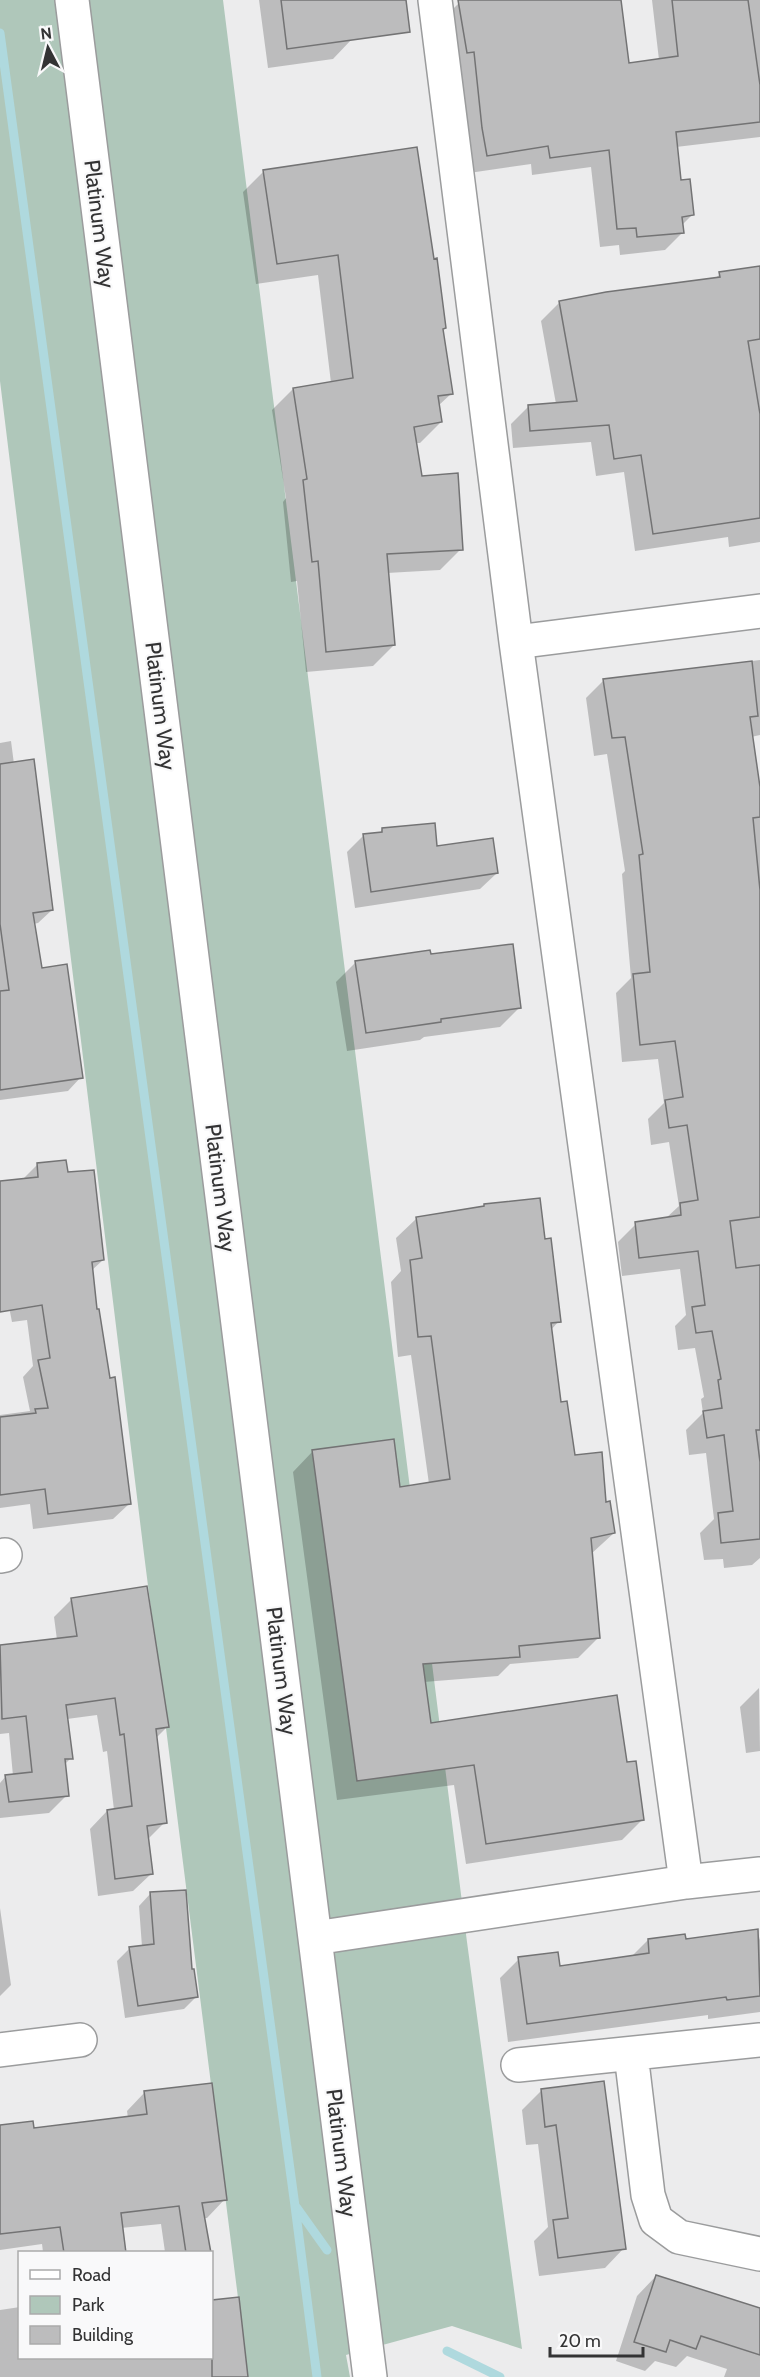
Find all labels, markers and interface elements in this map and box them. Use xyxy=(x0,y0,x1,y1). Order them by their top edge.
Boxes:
north arrow xyxy=(18,18,78,78)
text: N xyxy=(39,23,53,44)
street label: Platinum Way xyxy=(78,158,121,290)
street label: Platinum Way xyxy=(139,640,182,772)
street label: Platinum Way xyxy=(199,1122,242,1254)
street label: Platinum Way xyxy=(260,1605,303,1737)
street label: Platinum Way xyxy=(320,2087,363,2219)
legend xyxy=(18,2251,213,2359)
text: Road xyxy=(72,2264,111,2286)
text: Park xyxy=(72,2294,105,2316)
scale bar xyxy=(550,2320,643,2358)
text: Building xyxy=(72,2324,134,2346)
text: 20 m xyxy=(559,2330,601,2352)

